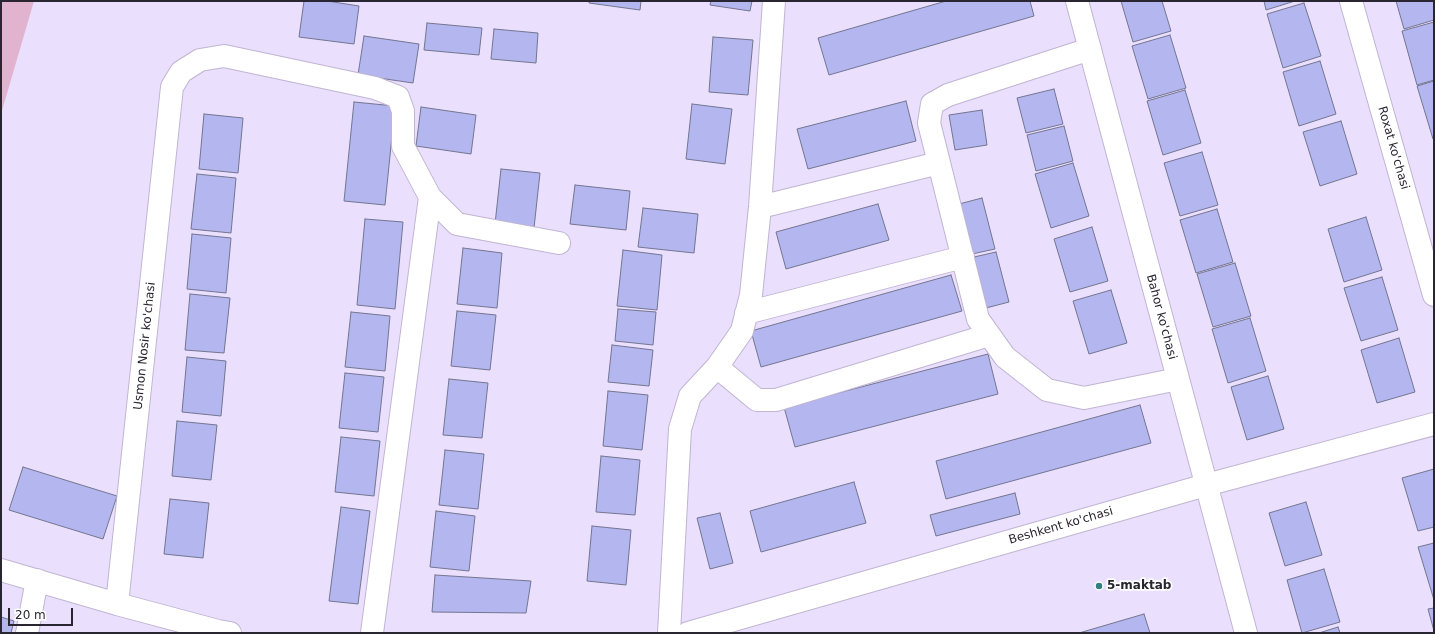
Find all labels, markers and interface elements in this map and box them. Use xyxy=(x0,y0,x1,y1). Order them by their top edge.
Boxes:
street label: Roxat ko'chasi xyxy=(1374,105,1412,191)
street label: Bahor ko'chasi xyxy=(1143,273,1179,361)
street label: Usmon Nosir ko'chasi xyxy=(131,281,159,411)
street label: Beshkent ko'chasi xyxy=(1007,504,1115,548)
place label: 5-maktab xyxy=(1107,579,1171,593)
marker: 5-maktab xyxy=(1094,581,1104,591)
scale bar xyxy=(10,600,75,626)
text: 20 m xyxy=(15,608,46,622)

